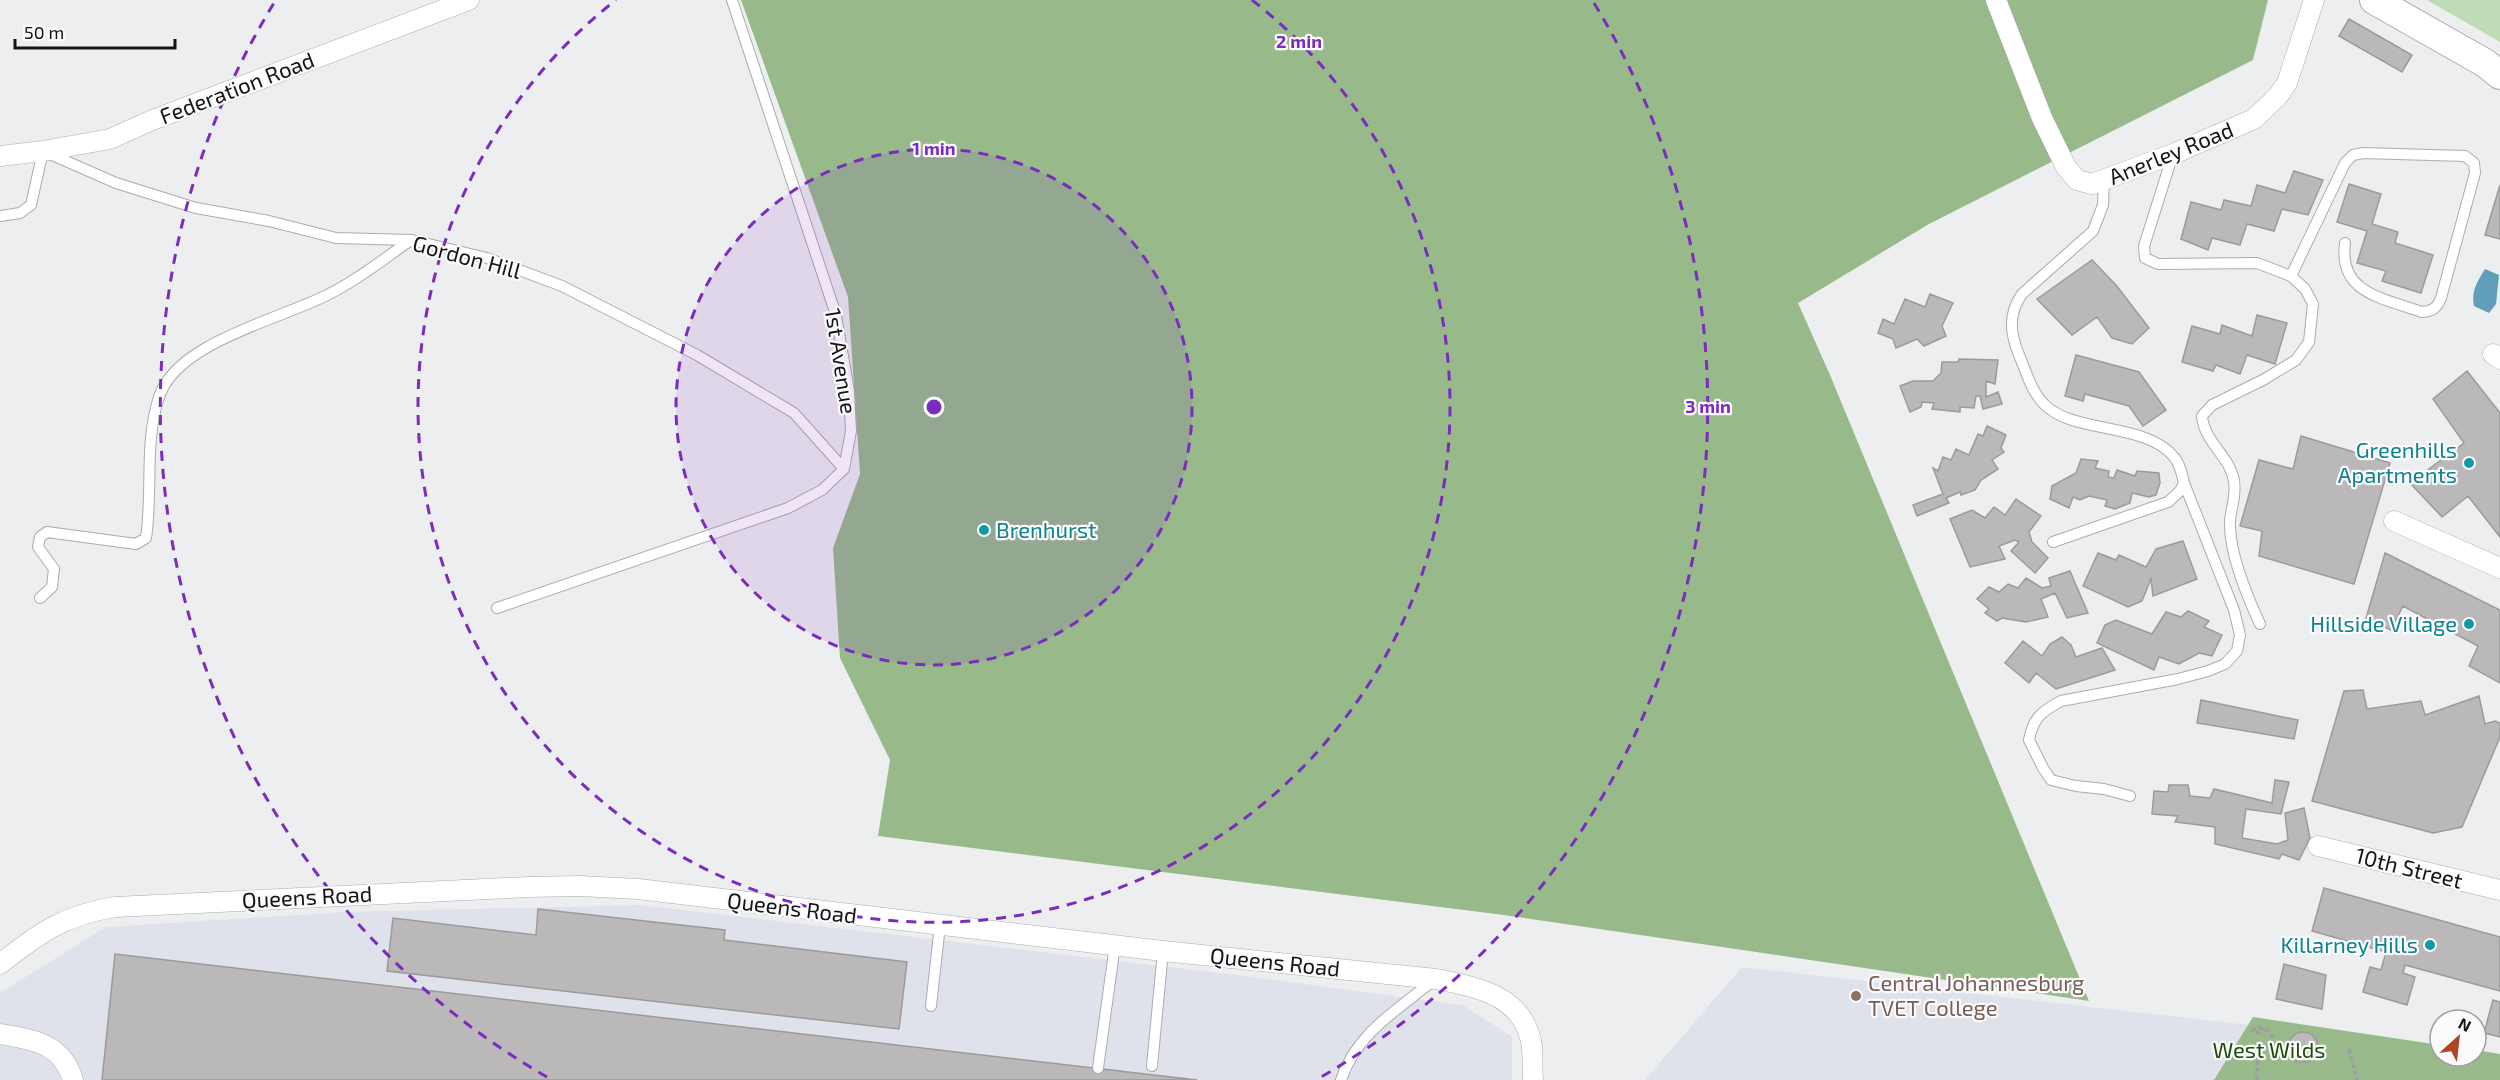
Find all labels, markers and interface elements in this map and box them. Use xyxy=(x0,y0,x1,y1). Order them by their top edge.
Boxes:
scale bar xyxy=(15,12,176,50)
text: 50 m xyxy=(24,21,64,43)
text: 2 min xyxy=(1276,30,1322,52)
street label: Federation Road xyxy=(156,46,318,128)
street label: Anerley Road xyxy=(2105,115,2237,189)
text: 1 min xyxy=(912,137,956,159)
street label: Gordon Hill xyxy=(410,229,525,283)
street label: 1st Avenue xyxy=(821,306,863,415)
text: 3 min xyxy=(1685,395,1731,417)
centre of rings xyxy=(924,397,944,417)
place label: Greenhills Apartments xyxy=(2338,436,2457,487)
marker: Greenhills Apartments xyxy=(2462,456,2476,470)
place label: Brenhurst xyxy=(996,516,1096,542)
marker: Brenhurst xyxy=(977,523,991,537)
place label: Hillside Village xyxy=(2310,610,2457,636)
marker: Hillside Village xyxy=(2462,617,2476,631)
street label: 10th Street xyxy=(2353,841,2465,893)
street label: Queens Road xyxy=(241,880,373,913)
street label: Queens Road xyxy=(726,886,858,929)
place label: Killarney Hills xyxy=(2281,931,2418,957)
marker: Killarney Hills xyxy=(2423,938,2437,952)
street label: Queens Road xyxy=(1209,941,1341,982)
place label: Central Johannesburg TVET College xyxy=(1868,969,2084,1020)
marker: Central Johannesburg TVET College xyxy=(1849,989,1863,1003)
north arrow xyxy=(2428,1008,2488,1068)
text: N xyxy=(2456,1013,2475,1035)
park label: West Wilds xyxy=(2212,1036,2326,1062)

